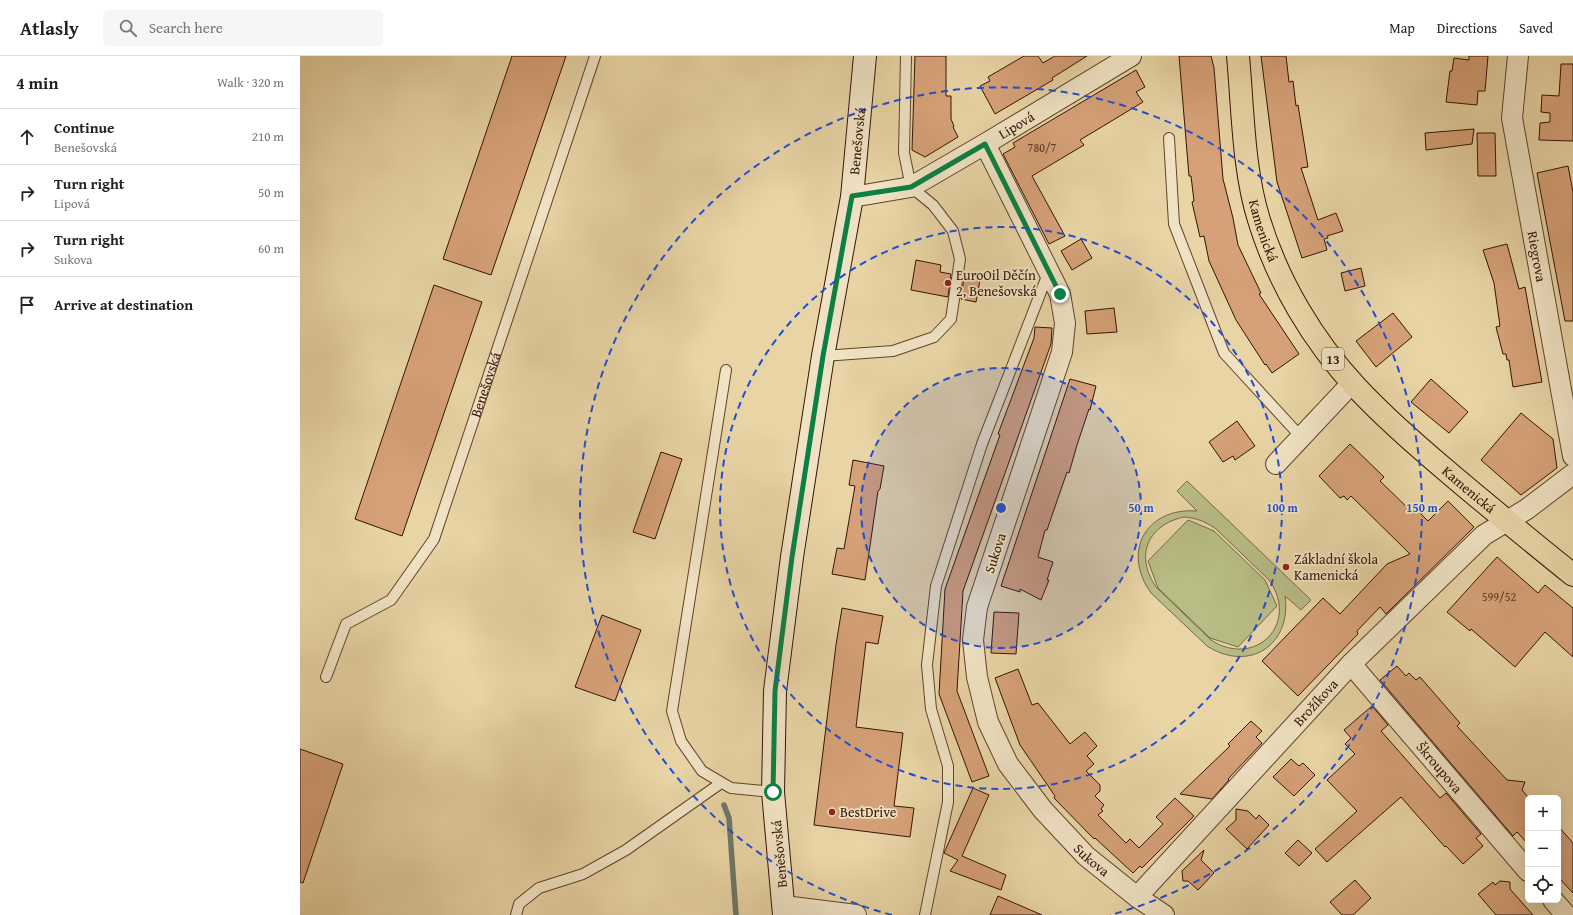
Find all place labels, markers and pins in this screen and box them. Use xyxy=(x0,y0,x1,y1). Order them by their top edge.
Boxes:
place label: EuroOil Děčín 2, Benešovská xyxy=(956,265,1037,301)
marker: EuroOil Děčín 2, Benešovská xyxy=(943,278,953,288)
centre of rings xyxy=(994,501,1008,515)
place label: Základní škola Kamenická xyxy=(1294,549,1379,585)
marker: Základní škola Kamenická xyxy=(1281,562,1291,572)
place label: BestDrive xyxy=(840,802,897,822)
marker: BestDrive xyxy=(827,807,837,817)

